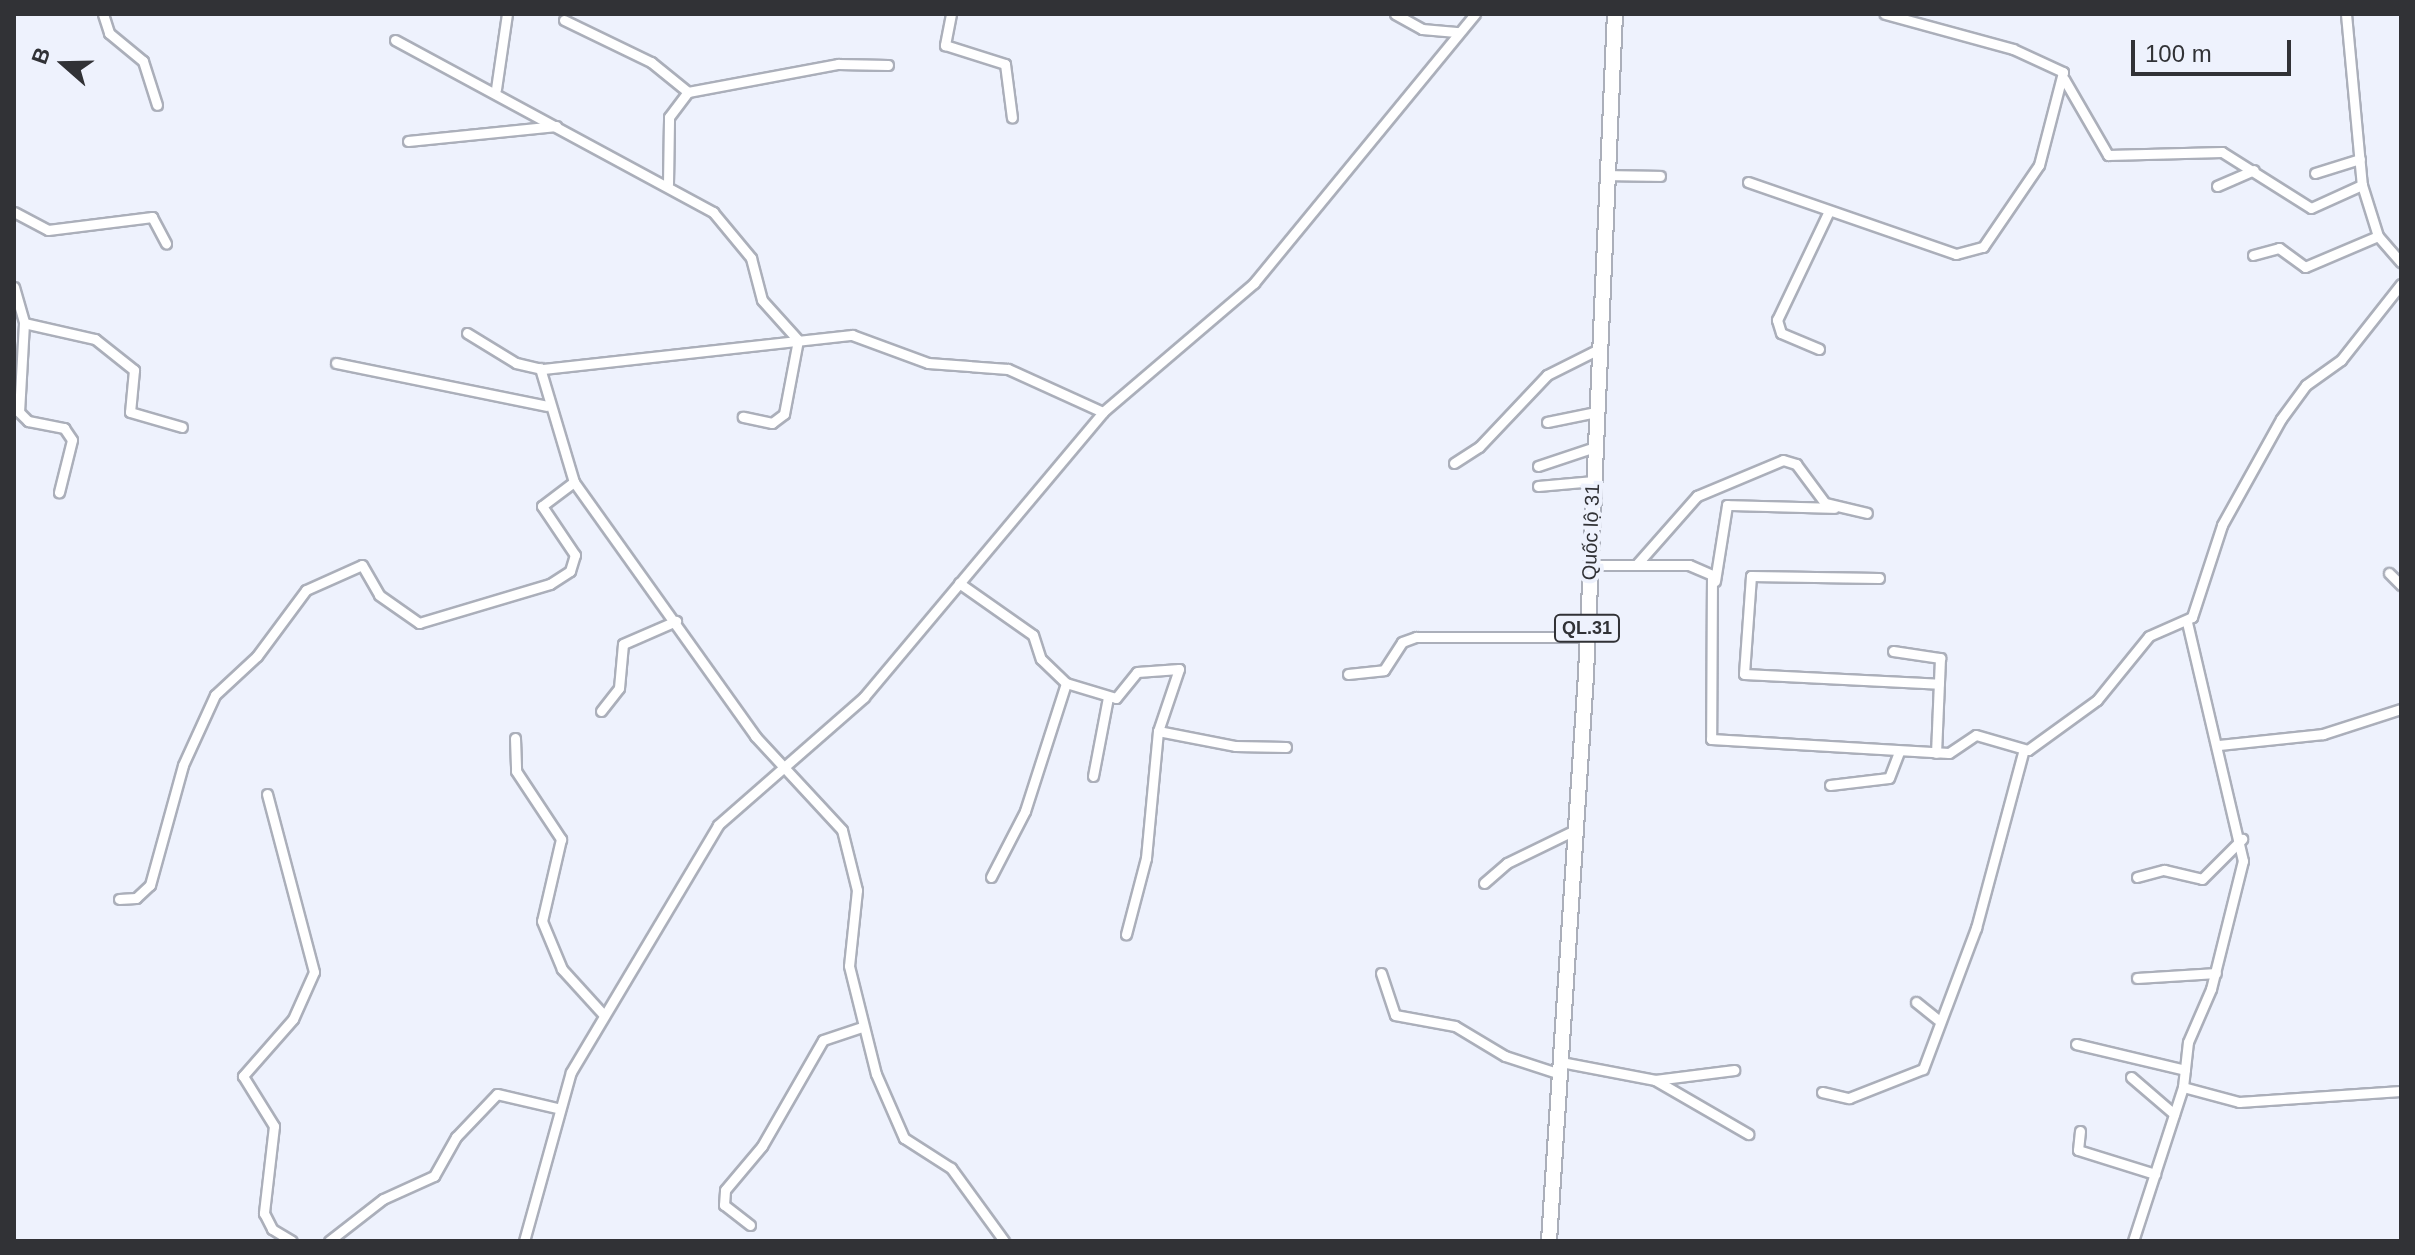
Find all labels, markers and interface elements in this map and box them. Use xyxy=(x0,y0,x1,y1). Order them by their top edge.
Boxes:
north arrow xyxy=(24,24,104,104)
scale bar xyxy=(2135,24,2295,74)
text: 100 m xyxy=(2145,40,2212,67)
text: B xyxy=(27,44,55,67)
street label: Quốc lộ 31 xyxy=(1577,483,1605,581)
road number: QL.31 xyxy=(1553,614,1621,642)

